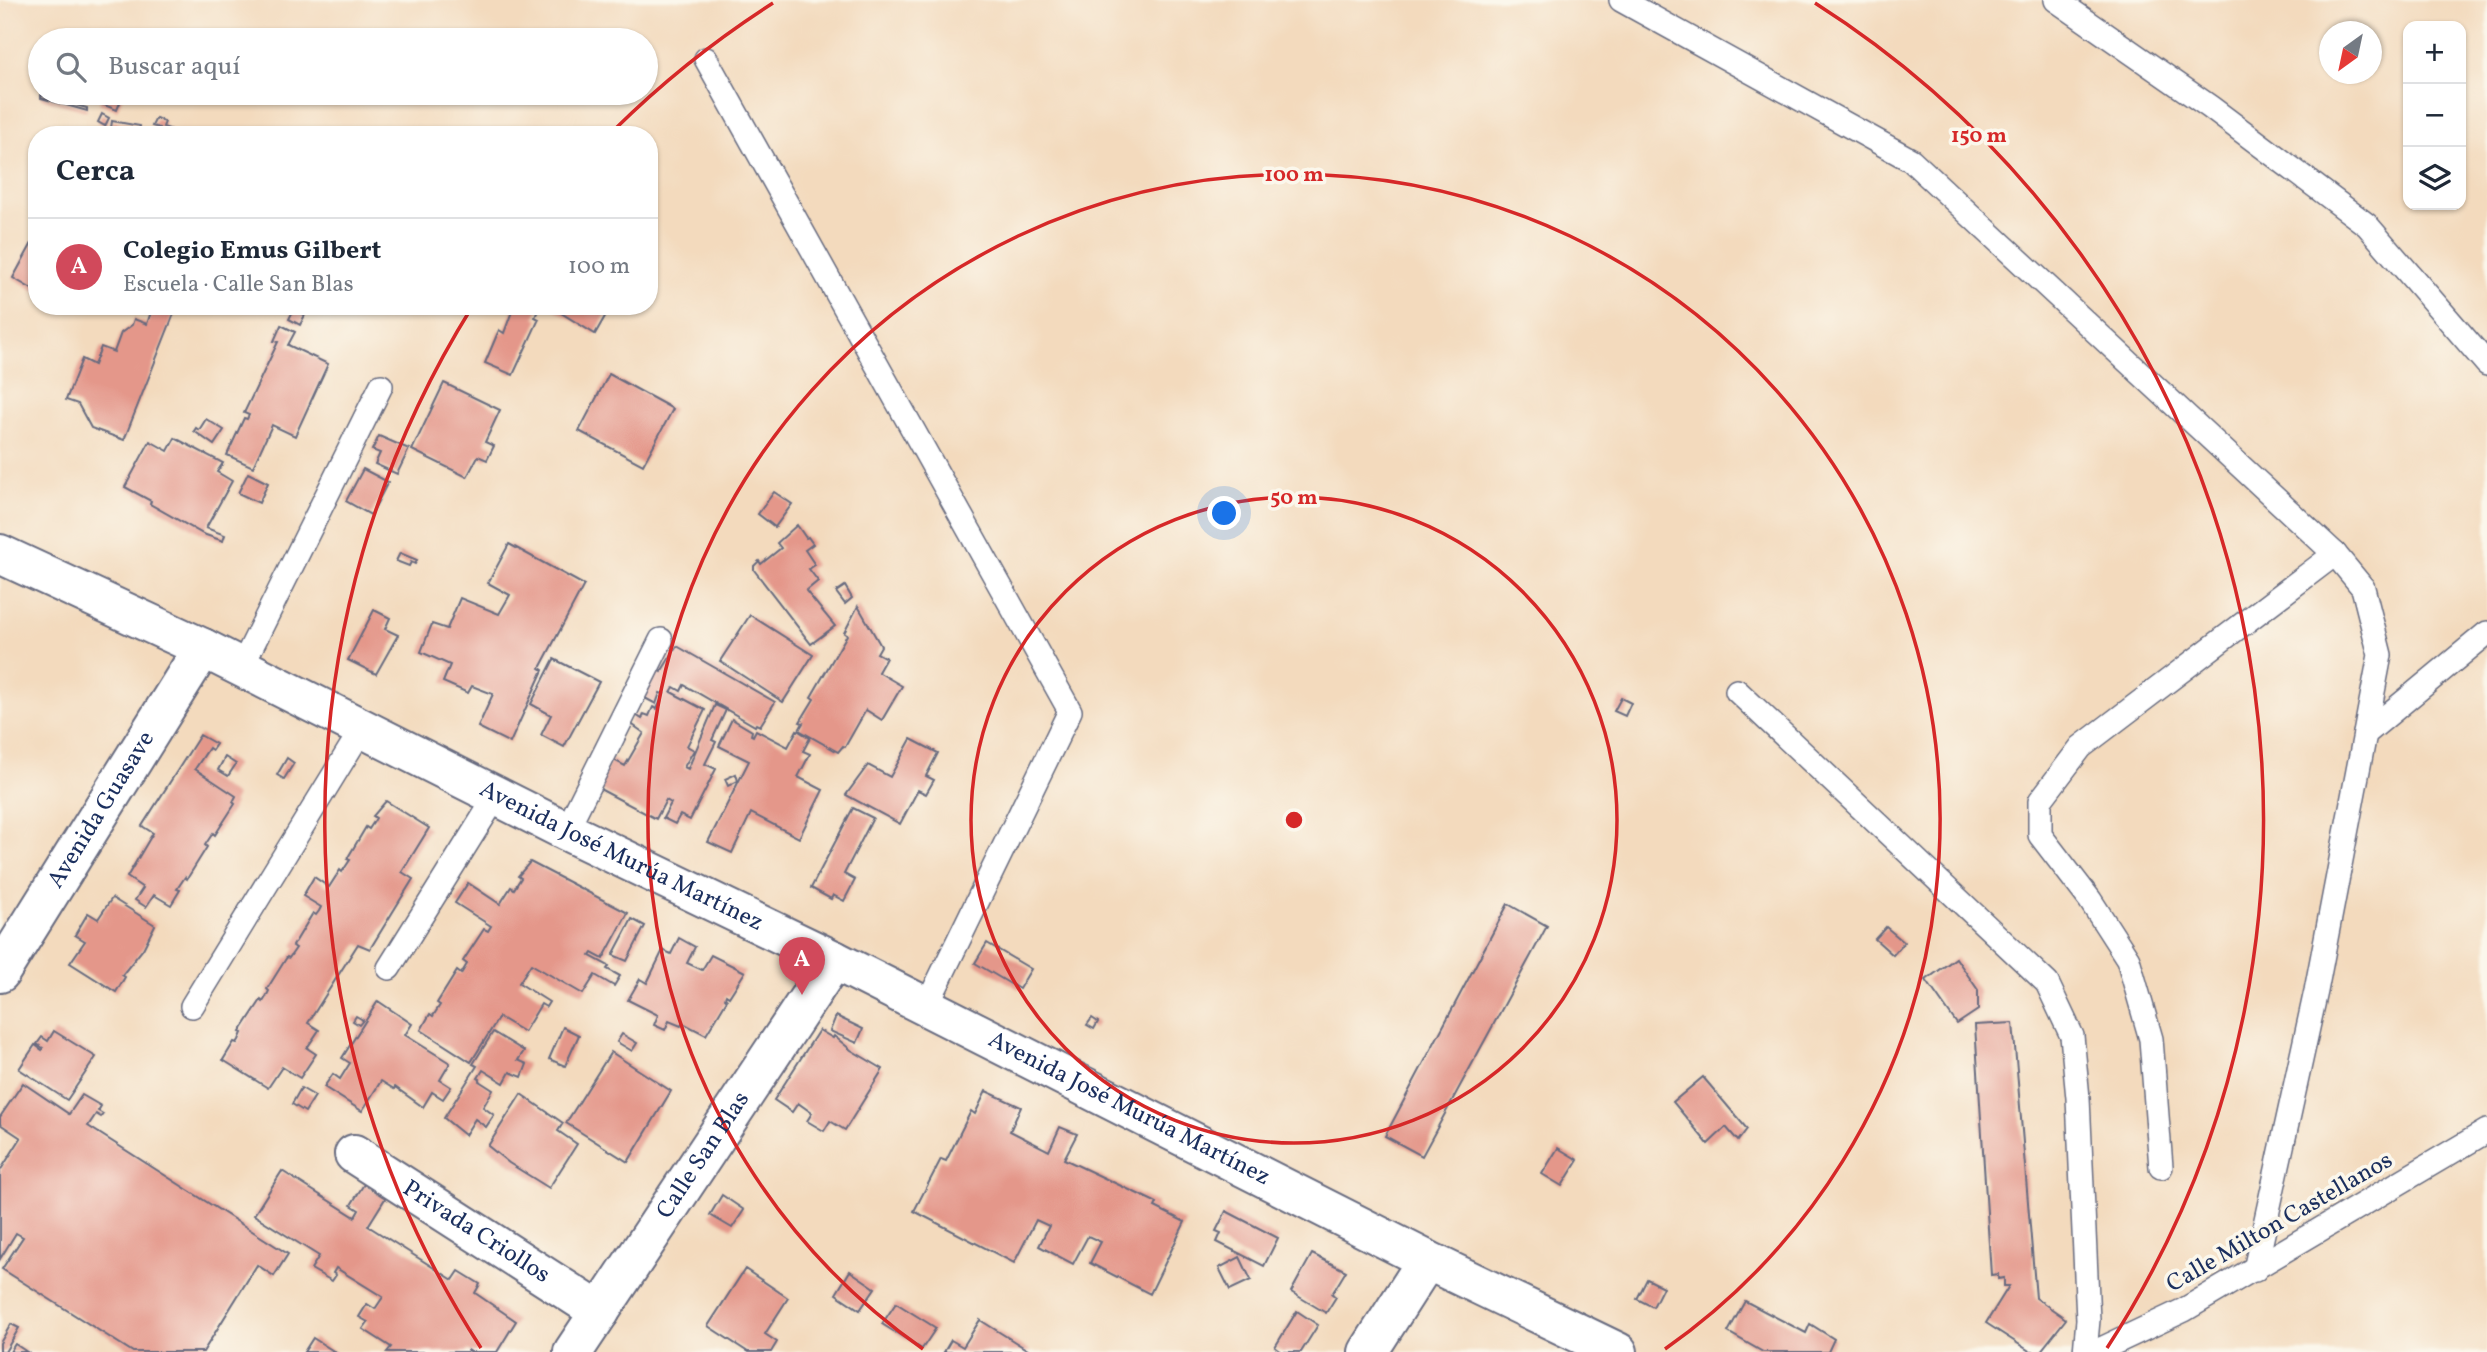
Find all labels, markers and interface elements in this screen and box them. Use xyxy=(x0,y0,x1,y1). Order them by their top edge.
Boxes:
north arrow xyxy=(2319,21,2382,84)
map controls xyxy=(2403,21,2466,210)
button: + xyxy=(2403,21,2466,84)
search box xyxy=(28,28,658,105)
icon: search xyxy=(52,48,90,86)
text: Buscar aquí xyxy=(108,49,240,85)
button: − xyxy=(2403,84,2466,147)
text: 150 m xyxy=(1951,122,2007,151)
button: layers xyxy=(2403,147,2466,210)
text: Cerca xyxy=(56,151,135,193)
text: 100 m xyxy=(1264,161,1324,190)
text: Colegio Emus Gilbert xyxy=(123,233,381,269)
text: A xyxy=(71,251,87,283)
text: 100 m xyxy=(568,251,630,283)
text: Escuela · Calle San Blas xyxy=(123,269,354,301)
text: 50 m xyxy=(1270,484,1318,513)
your location xyxy=(1207,496,1241,530)
street label: Avenida Guasave xyxy=(40,725,164,895)
street label: Avenida José Murúa Martínez xyxy=(473,773,769,940)
centre of rings xyxy=(1282,808,1306,832)
pin: A xyxy=(779,937,825,995)
street label: Avenida José Murúa Martínez xyxy=(982,1024,1276,1195)
street label: Calle San Blas xyxy=(649,1085,759,1226)
street label: Calle Milton Castellanos xyxy=(2161,1144,2399,1302)
street label: Privada Criollos xyxy=(396,1172,556,1292)

